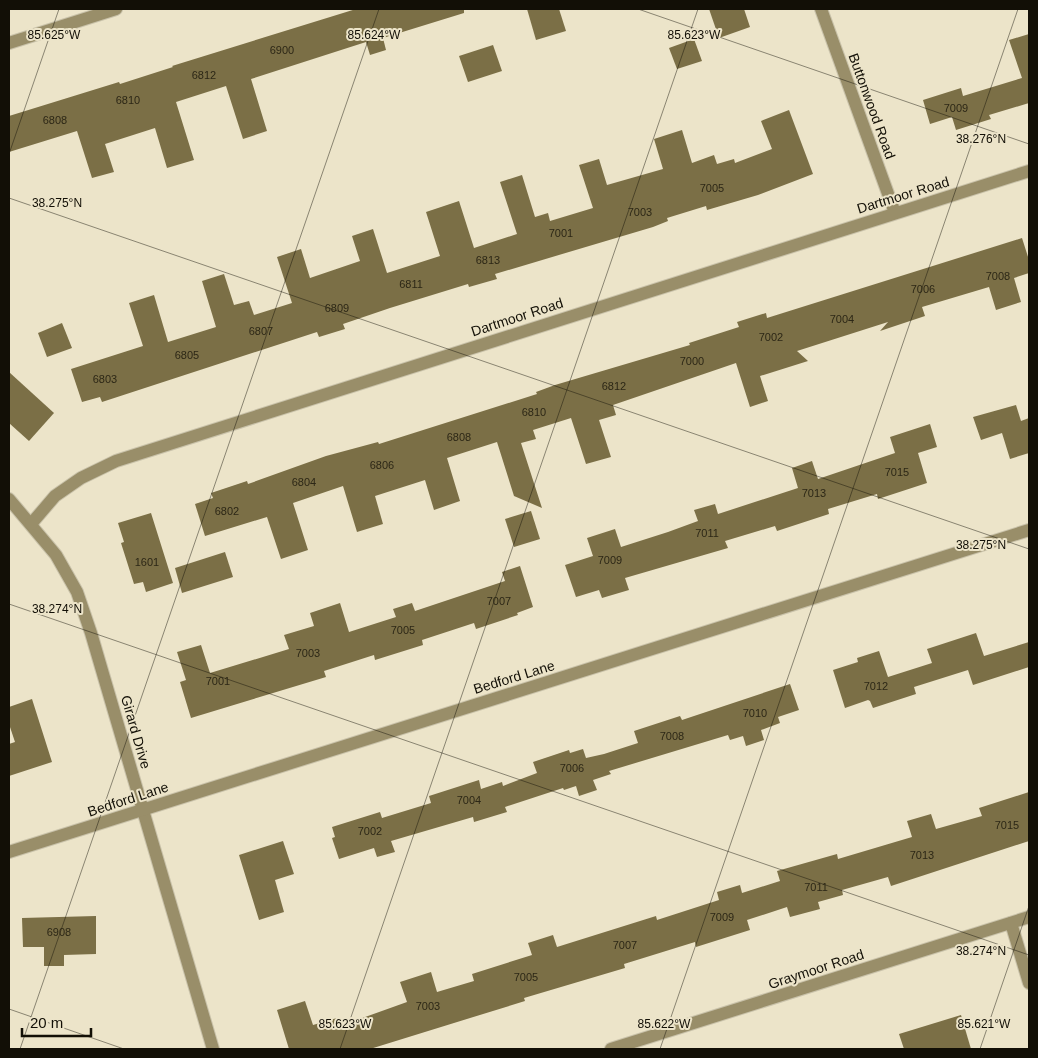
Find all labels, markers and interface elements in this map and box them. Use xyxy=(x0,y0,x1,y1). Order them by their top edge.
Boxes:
text: 85.625°W xyxy=(28,28,81,42)
text: 85.624°W xyxy=(348,28,401,42)
text: 85.623°W xyxy=(668,28,721,42)
house number: 6900 xyxy=(270,44,294,56)
street label: Buttonwood Road xyxy=(845,51,899,161)
house number: 6812 xyxy=(192,69,216,81)
house number: 6810 xyxy=(116,94,140,106)
house number: 7009 xyxy=(944,102,968,114)
house number: 6808 xyxy=(43,114,67,126)
text: 38.276°N xyxy=(956,132,1006,146)
street label: Dartmoor Road xyxy=(855,173,951,217)
house number: 7005 xyxy=(700,182,724,194)
text: 38.275°N xyxy=(32,196,82,210)
house number: 7003 xyxy=(628,206,652,218)
house number: 7001 xyxy=(549,227,573,239)
house number: 6813 xyxy=(476,254,500,266)
house number: 7008 xyxy=(986,270,1010,282)
house number: 6811 xyxy=(399,278,423,290)
house number: 7006 xyxy=(911,283,935,295)
street label: Dartmoor Road xyxy=(469,295,565,339)
house number: 6809 xyxy=(325,302,349,314)
house number: 7004 xyxy=(830,313,854,325)
house number: 6807 xyxy=(249,325,273,337)
house number: 7002 xyxy=(759,331,783,343)
house number: 6805 xyxy=(175,349,199,361)
house number: 7000 xyxy=(680,355,704,367)
house number: 6803 xyxy=(93,373,117,385)
house number: 6812 xyxy=(602,380,626,392)
house number: 6810 xyxy=(522,406,546,418)
house number: 6808 xyxy=(447,431,471,443)
house number: 6806 xyxy=(370,459,394,471)
house number: 7015 xyxy=(885,466,909,478)
house number: 6804 xyxy=(292,476,316,488)
house number: 7013 xyxy=(802,487,826,499)
house number: 6802 xyxy=(215,505,239,517)
house number: 7011 xyxy=(695,527,719,539)
text: 38.275°N xyxy=(956,538,1006,552)
house number: 7009 xyxy=(598,554,622,566)
house number: 1601 xyxy=(135,556,159,568)
house number: 7007 xyxy=(487,595,511,607)
text: 38.274°N xyxy=(32,602,82,616)
house number: 7005 xyxy=(391,624,415,636)
house number: 7003 xyxy=(296,647,320,659)
street label: Bedford Lane xyxy=(471,657,557,697)
house number: 7001 xyxy=(206,675,230,687)
house number: 7012 xyxy=(864,680,888,692)
street label: Girard Drive xyxy=(118,694,154,771)
house number: 7010 xyxy=(743,707,767,719)
house number: 7008 xyxy=(660,730,684,742)
house number: 7006 xyxy=(560,762,584,774)
street label: Bedford Lane xyxy=(86,778,171,820)
house number: 7004 xyxy=(457,794,481,806)
house number: 7015 xyxy=(995,819,1019,831)
house number: 7002 xyxy=(358,825,382,837)
house number: 7013 xyxy=(910,849,934,861)
house number: 7011 xyxy=(804,881,828,893)
house number: 7009 xyxy=(710,911,734,923)
house number: 6908 xyxy=(47,926,71,938)
house number: 7007 xyxy=(613,939,637,951)
text: 38.274°N xyxy=(956,944,1006,958)
street label: Graymoor Road xyxy=(766,946,866,992)
house number: 7005 xyxy=(514,971,538,983)
house number: 7003 xyxy=(416,1000,440,1012)
scale bar xyxy=(22,1006,91,1038)
text: 20 m xyxy=(30,1014,63,1031)
text: 85.623°W xyxy=(319,1017,372,1031)
text: 85.622°W xyxy=(638,1017,691,1031)
text: 85.621°W xyxy=(958,1017,1011,1031)

